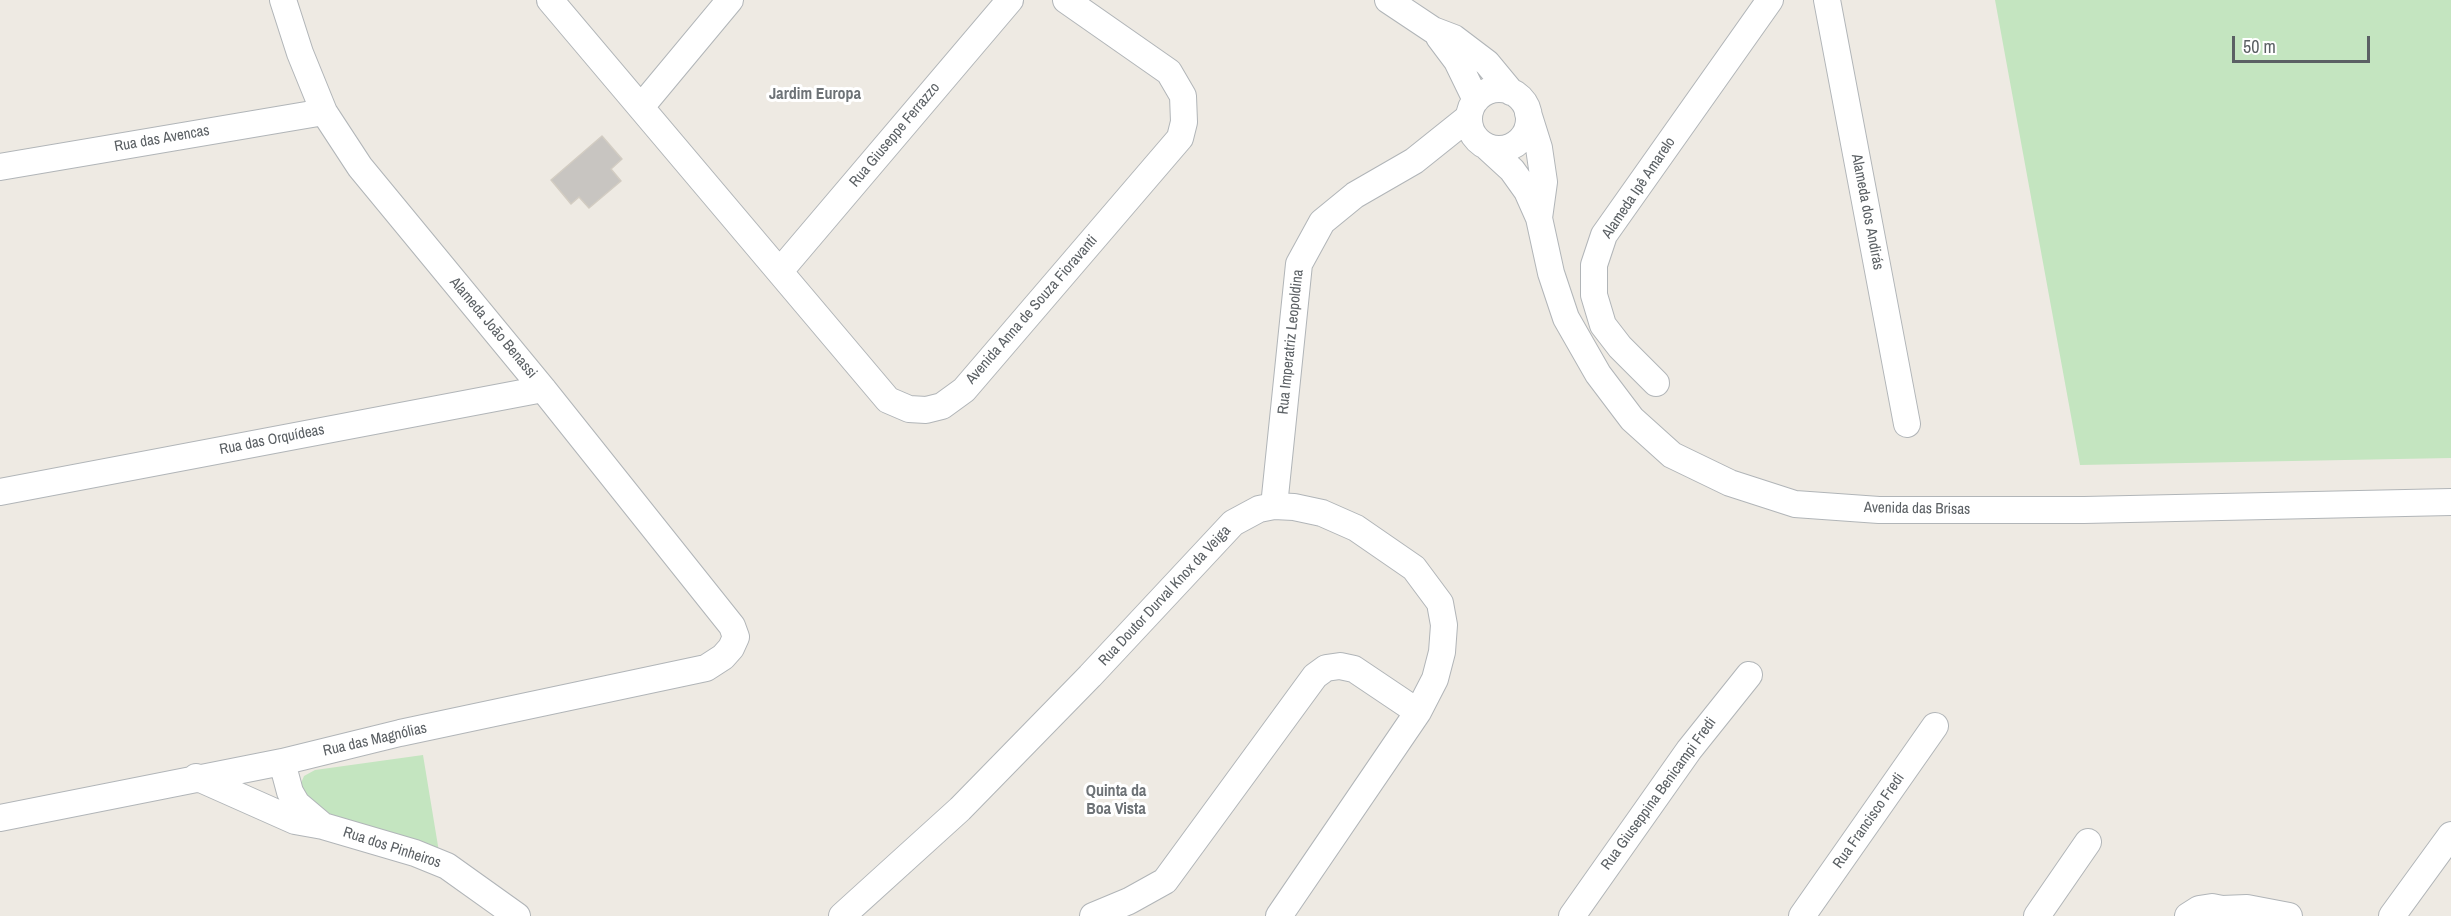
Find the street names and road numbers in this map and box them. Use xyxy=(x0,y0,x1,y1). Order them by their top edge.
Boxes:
street label: Rua Giuseppe Ferrazzo xyxy=(846,79,944,191)
street label: Rua das Avencas xyxy=(113,122,211,156)
street label: Alameda Ipê Amarelo xyxy=(1598,134,1680,242)
street label: Alameda dos Andirás xyxy=(1847,153,1887,271)
street label: Avenida Anna de Souza Fioravanti xyxy=(962,232,1102,388)
street label: Rua Imperatriz Leopoldina xyxy=(1274,269,1308,415)
street label: Alameda João Benassi xyxy=(445,274,541,382)
street label: Rua das Orquídeas xyxy=(218,421,326,459)
street label: Avenida das Brisas xyxy=(1864,499,1970,519)
street label: Rua Doutor Durval Knox da Veiga xyxy=(1095,522,1235,670)
street label: Rua Giuseppina Benicampi Fredi xyxy=(1598,714,1720,874)
street label: Rua das Magnólias xyxy=(321,719,429,761)
street label: Rua Francisco Fredi xyxy=(1829,770,1909,872)
street label: Rua dos Pinheiros xyxy=(341,824,443,872)

